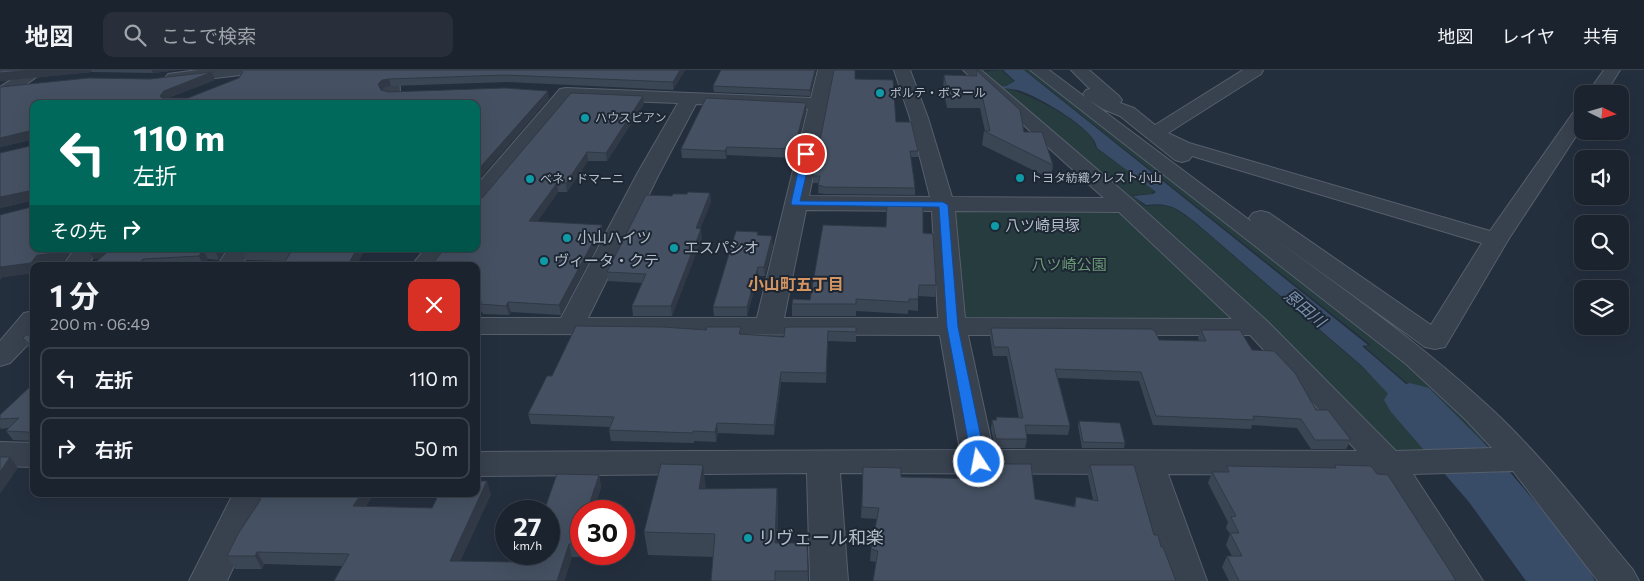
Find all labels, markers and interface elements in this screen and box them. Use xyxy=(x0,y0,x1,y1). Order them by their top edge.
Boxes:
search box xyxy=(103,12,453,57)
text: 地図 xyxy=(25,21,73,50)
icon: search xyxy=(121,21,149,49)
text: ここで検索 xyxy=(161,24,256,47)
text: 地図 xyxy=(1438,25,1474,47)
text: レイヤ xyxy=(1502,25,1555,47)
text: 共有 xyxy=(1583,25,1619,47)
place label: ポルテ・ボヌール xyxy=(890,85,986,99)
north arrow xyxy=(1574,85,1629,140)
map controls xyxy=(1574,85,1629,335)
marker: ポルテ・ボヌール xyxy=(874,87,886,99)
place label: ハウスビアン xyxy=(595,110,667,124)
marker: ハウスビアン xyxy=(579,112,591,124)
text: 110 m xyxy=(133,115,225,158)
icon: left xyxy=(50,120,115,185)
pin xyxy=(785,133,827,175)
icon: arrive xyxy=(792,140,820,168)
button: sound xyxy=(1574,150,1629,205)
text: 左折 xyxy=(133,162,177,189)
place label: トヨタ紡織クレスト小山 xyxy=(1030,170,1162,184)
place label: ベネ・ドマーニ xyxy=(540,171,624,185)
marker: トヨタ紡織クレスト小山 xyxy=(1014,172,1026,184)
marker: ベネ・ドマーニ xyxy=(524,173,536,185)
icon: right xyxy=(117,215,145,243)
button: search xyxy=(1574,215,1629,270)
place label: 八ツ崎貝塚 xyxy=(1005,216,1080,234)
text: その先 xyxy=(50,219,107,242)
marker: 八ツ崎貝塚 xyxy=(989,220,1001,232)
place label: 小山ハイツ xyxy=(577,228,652,246)
marker: 小山ハイツ xyxy=(561,232,573,244)
place label: エスパシオ xyxy=(684,238,759,256)
marker: エスパシオ xyxy=(668,242,680,254)
place label: ヴィータ・クテ xyxy=(554,251,659,269)
marker: ヴィータ・クテ xyxy=(538,255,550,267)
park label: 八ツ崎公園 xyxy=(1031,255,1107,273)
district label: 小山町五丁目 xyxy=(748,274,844,293)
text: 1 分 xyxy=(50,276,99,313)
button: close xyxy=(408,279,460,331)
button: layers xyxy=(1574,280,1629,335)
water label: 恩田川 xyxy=(1281,285,1331,332)
text: 200 m · 06:49 xyxy=(50,314,150,333)
icon: left xyxy=(52,364,80,392)
text: 110 m xyxy=(409,367,458,390)
text: 左折 xyxy=(95,368,133,391)
icon: right xyxy=(52,434,80,462)
position arrow xyxy=(952,435,1004,487)
text: 50 m xyxy=(414,437,458,460)
text: 右折 xyxy=(95,438,133,461)
speed limit sign: 30 xyxy=(570,500,635,565)
text: 27 xyxy=(514,511,541,541)
place label: リヴェール和楽 xyxy=(758,526,884,548)
marker: リヴェール和楽 xyxy=(742,532,754,544)
text: km/h xyxy=(513,538,542,552)

